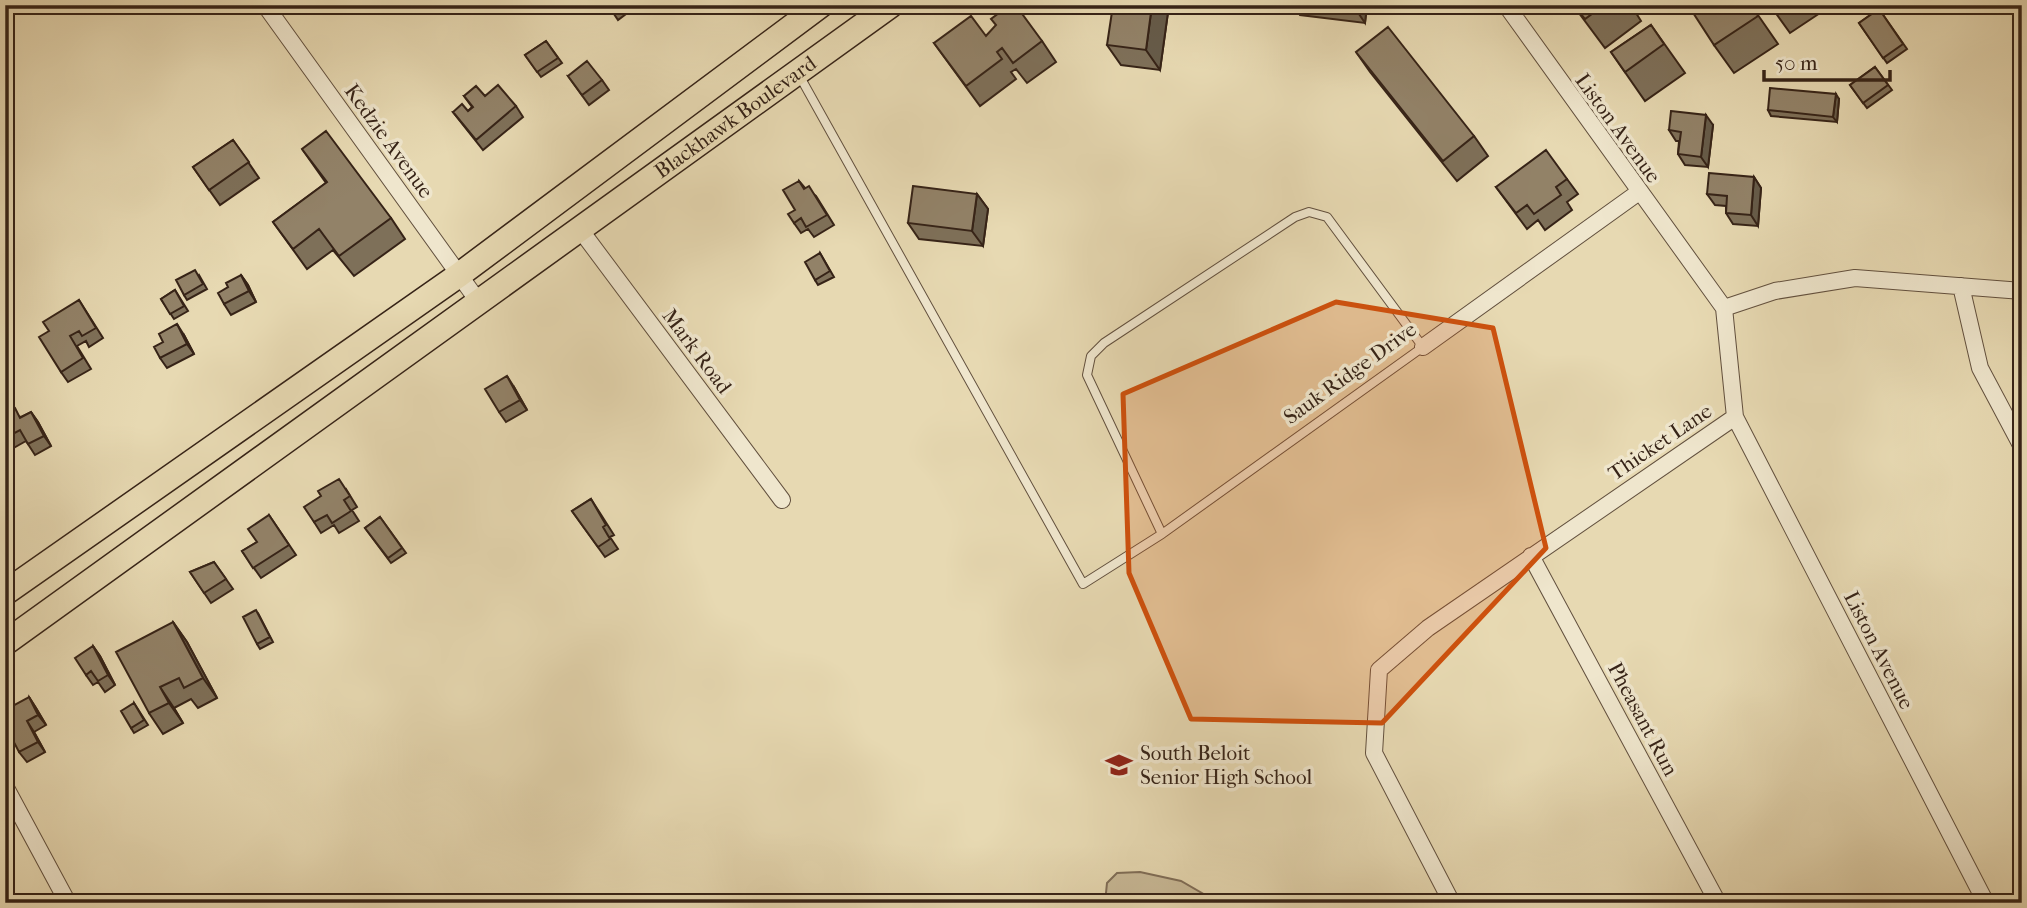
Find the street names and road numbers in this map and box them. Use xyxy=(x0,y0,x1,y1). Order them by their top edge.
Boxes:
street label: Blackhawk Boulevard xyxy=(650,51,821,183)
street label: Liston Avenue xyxy=(1570,69,1666,187)
street label: Kedzie Avenue xyxy=(340,79,438,203)
street label: Mark Road xyxy=(657,304,737,398)
street label: Sauk Ridge Drive xyxy=(1279,317,1421,429)
street label: Thicket Lane xyxy=(1604,399,1716,485)
street label: Liston Avenue xyxy=(1839,587,1919,713)
street label: Pheasant Run xyxy=(1603,658,1683,780)

